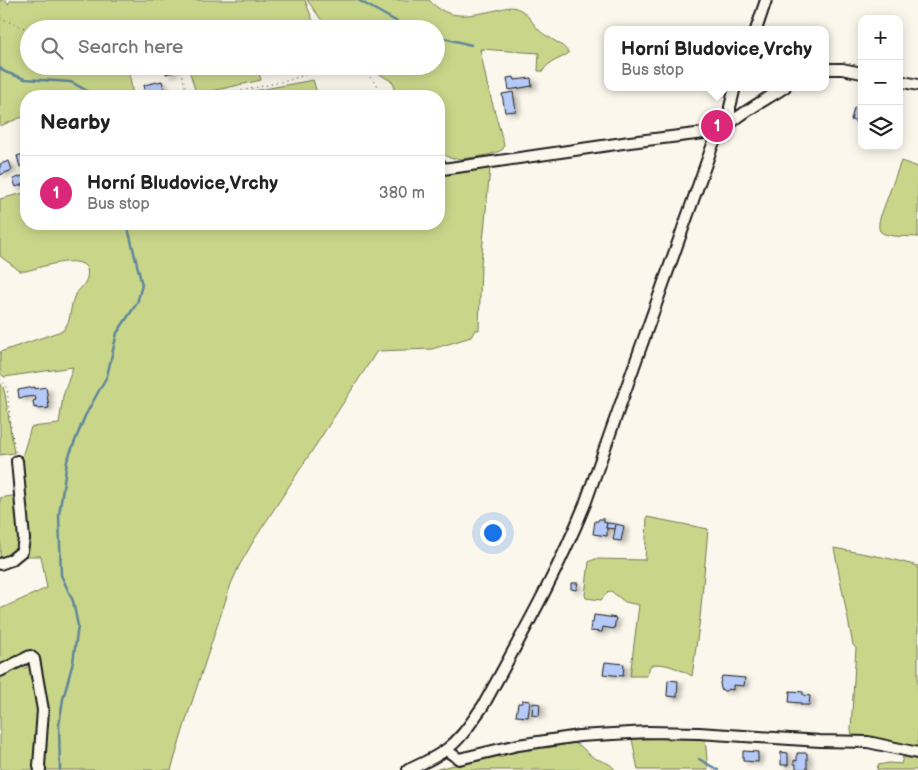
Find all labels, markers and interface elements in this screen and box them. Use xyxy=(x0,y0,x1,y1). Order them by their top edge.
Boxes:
map controls xyxy=(858,15,903,150)
button: + xyxy=(858,15,903,60)
search box xyxy=(20,20,445,75)
popup xyxy=(604,26,829,91)
icon: search xyxy=(38,34,66,62)
text: Search here xyxy=(78,36,183,59)
text: Horní Bludovice,Vrchy xyxy=(621,38,812,61)
button: − xyxy=(858,60,903,105)
text: Bus stop xyxy=(621,61,684,80)
button: layers xyxy=(858,105,903,150)
pin: 1 xyxy=(701,107,733,145)
text: Nearby xyxy=(40,110,110,135)
text: Horní Bludovice,Vrchy xyxy=(87,172,278,195)
text: 1 xyxy=(53,184,59,203)
text: 380 m xyxy=(379,184,425,203)
text: Bus stop xyxy=(87,195,150,214)
your location xyxy=(480,520,506,546)

